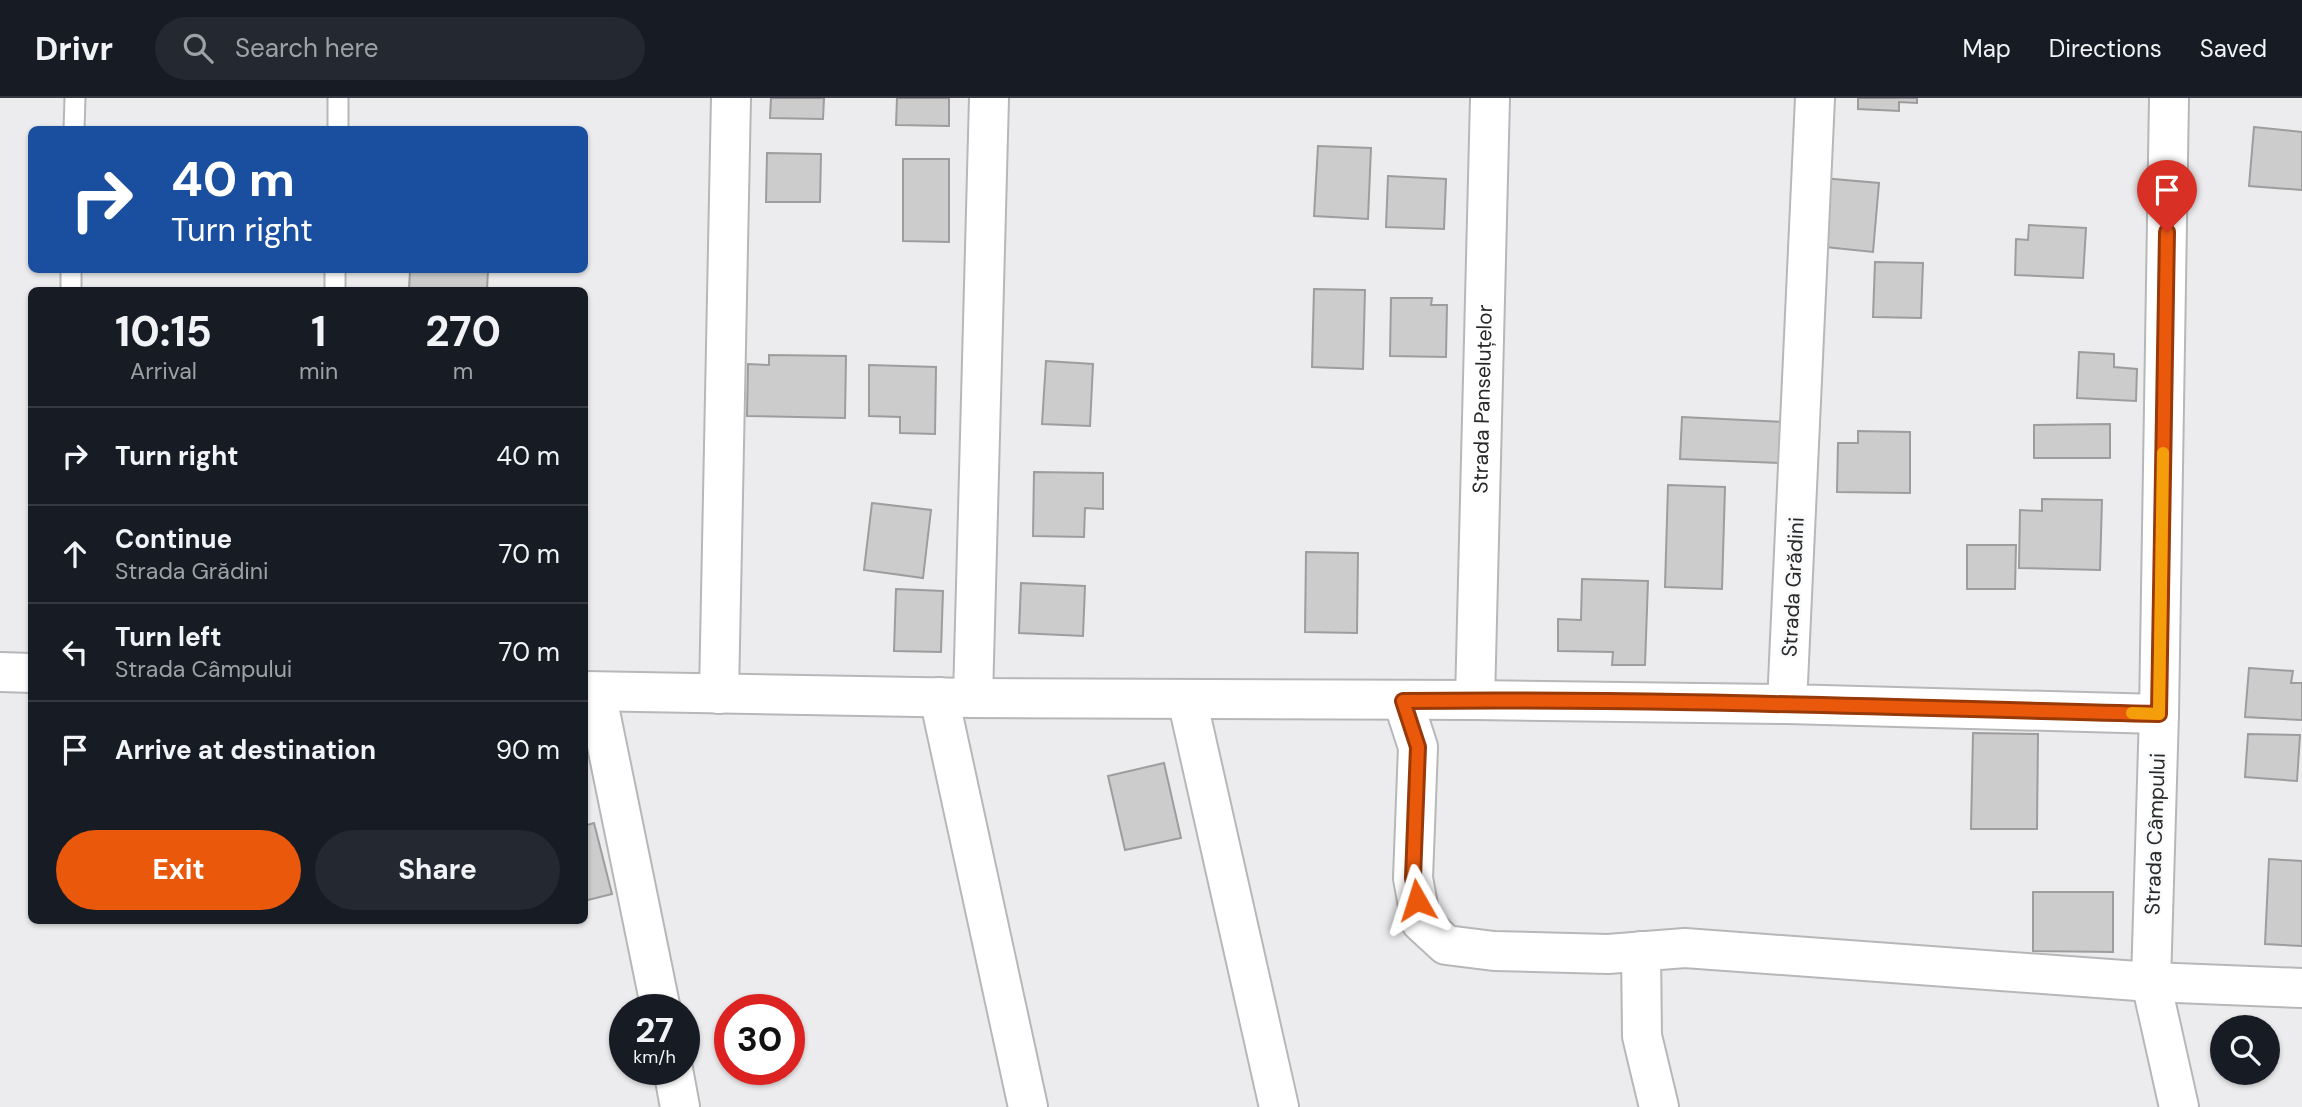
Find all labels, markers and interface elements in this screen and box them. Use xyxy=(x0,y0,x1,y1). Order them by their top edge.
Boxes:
search box xyxy=(155,17,645,80)
text: Drivr xyxy=(35,27,113,70)
icon: search xyxy=(179,29,217,67)
text: Search here xyxy=(235,31,378,65)
text: Map xyxy=(1963,33,2011,64)
text: Directions xyxy=(2049,33,2162,64)
text: Saved xyxy=(2200,33,2267,64)
text: 40 m xyxy=(171,147,295,211)
icon: right xyxy=(56,154,147,245)
pin xyxy=(2137,160,2197,232)
icon: arrive xyxy=(2148,171,2186,209)
text: Turn right xyxy=(171,209,313,251)
text: 10:15 xyxy=(115,304,212,359)
text: 1 xyxy=(311,304,326,359)
text: 270 xyxy=(425,304,501,359)
street label: Strada Panseluțelor xyxy=(1466,304,1499,494)
text: Arrival xyxy=(130,356,197,386)
text: min xyxy=(299,356,338,386)
text: m xyxy=(453,356,473,386)
icon: right xyxy=(56,437,94,475)
text: Turn right xyxy=(115,439,239,473)
text: 40 m xyxy=(496,439,560,473)
street label: Strada Grădini xyxy=(1775,516,1811,658)
text: Continue xyxy=(115,522,232,556)
icon: ahead xyxy=(56,535,94,573)
text: 70 m xyxy=(499,537,560,571)
text: Strada Grădini xyxy=(115,556,269,586)
text: Turn left xyxy=(115,620,222,654)
icon: left xyxy=(56,633,94,671)
text: 70 m xyxy=(499,635,560,669)
text: Strada Câmpului xyxy=(115,654,292,684)
icon: arrive xyxy=(56,731,94,769)
text: Arrive at destination xyxy=(115,733,376,767)
text: 90 m xyxy=(496,733,560,767)
street label: Strada Câmpului xyxy=(2138,753,2172,915)
button: Exit xyxy=(56,830,301,910)
button: Share xyxy=(315,830,560,910)
position arrow xyxy=(1380,863,1454,937)
speed limit sign: 30 xyxy=(714,994,805,1085)
text: 27 xyxy=(635,1007,674,1053)
map controls xyxy=(2210,1015,2280,1085)
button: search xyxy=(2210,1015,2280,1085)
text: km/h xyxy=(633,1045,676,1069)

